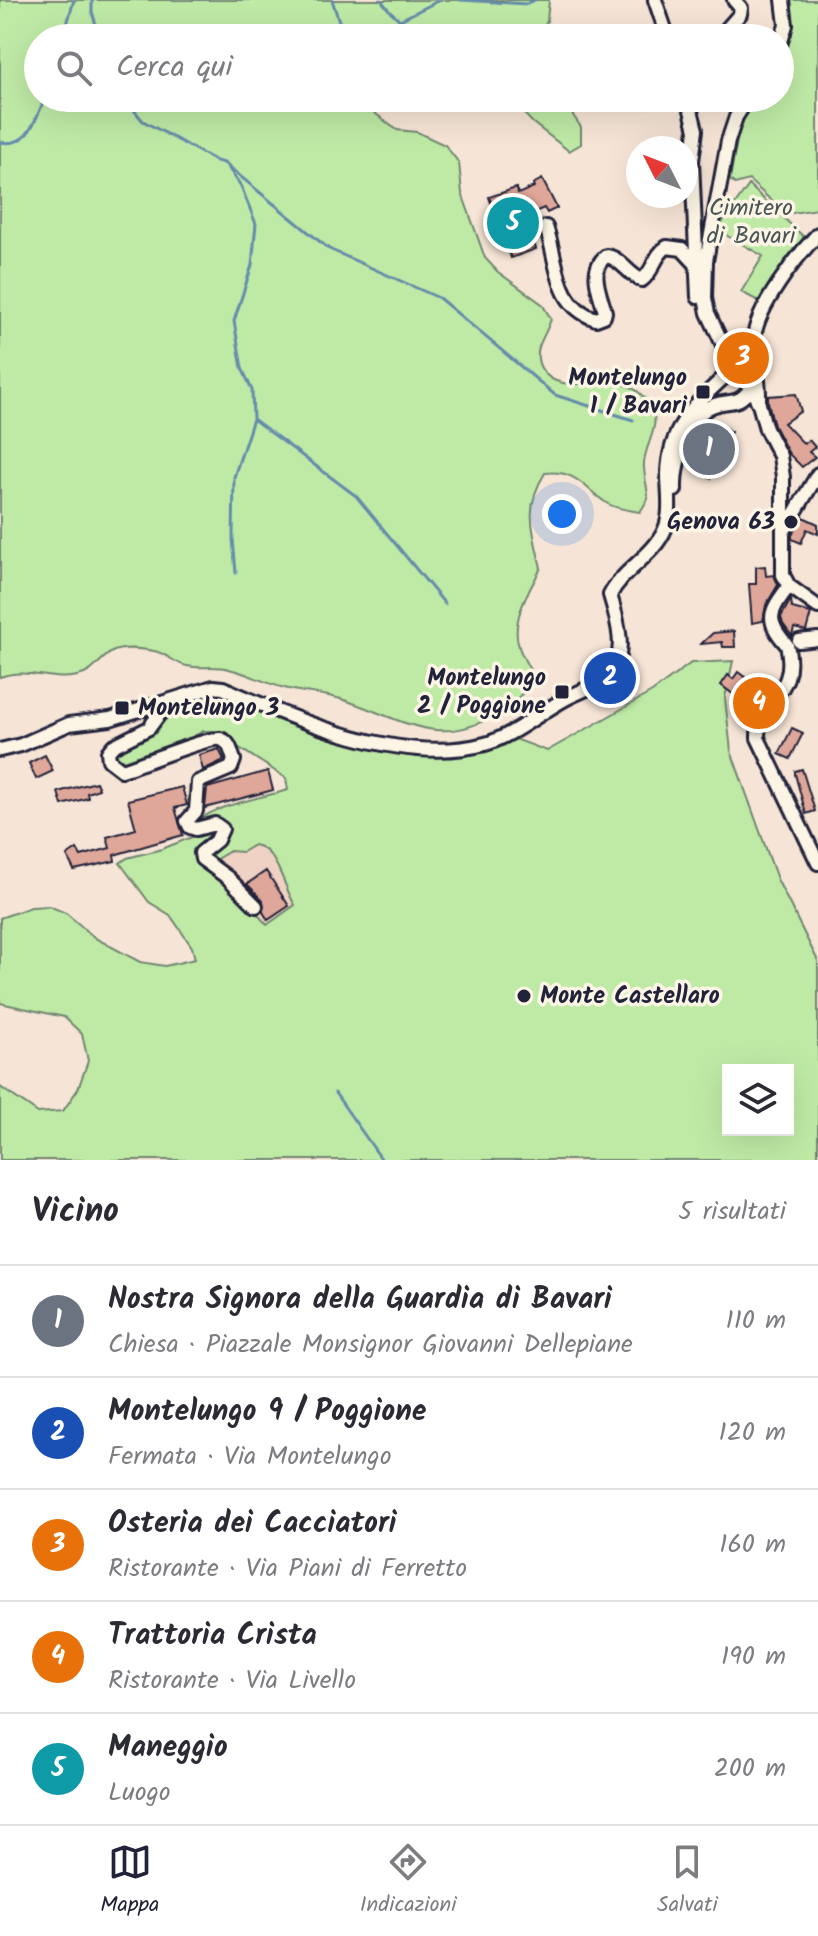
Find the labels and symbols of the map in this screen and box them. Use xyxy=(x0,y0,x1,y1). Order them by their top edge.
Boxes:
north arrow xyxy=(626,136,698,208)
park label: Cimitero di Bavari xyxy=(707,189,797,256)
pin: 5 xyxy=(487,193,539,253)
pin: 3 xyxy=(717,328,769,388)
place label: Montelungo 1 / Bavari xyxy=(568,359,688,426)
marker: Montelungo 1 / Bavari xyxy=(694,383,712,401)
pin: 1 xyxy=(683,419,735,479)
your location xyxy=(542,494,582,534)
place label: Genova 63 xyxy=(667,503,775,542)
marker: Genova 63 xyxy=(782,513,800,531)
pin: 2 xyxy=(584,648,636,708)
place label: Montelungo 2 / Poggione xyxy=(417,659,546,726)
pin: 4 xyxy=(733,673,785,733)
marker: Montelungo 2 / Poggione xyxy=(553,683,571,701)
place label: Montelungo 3 xyxy=(138,689,279,728)
marker: Montelungo 3 xyxy=(113,699,131,717)
place label: Monte Castellaro xyxy=(540,977,720,1016)
marker: Monte Castellaro xyxy=(515,987,533,1005)

